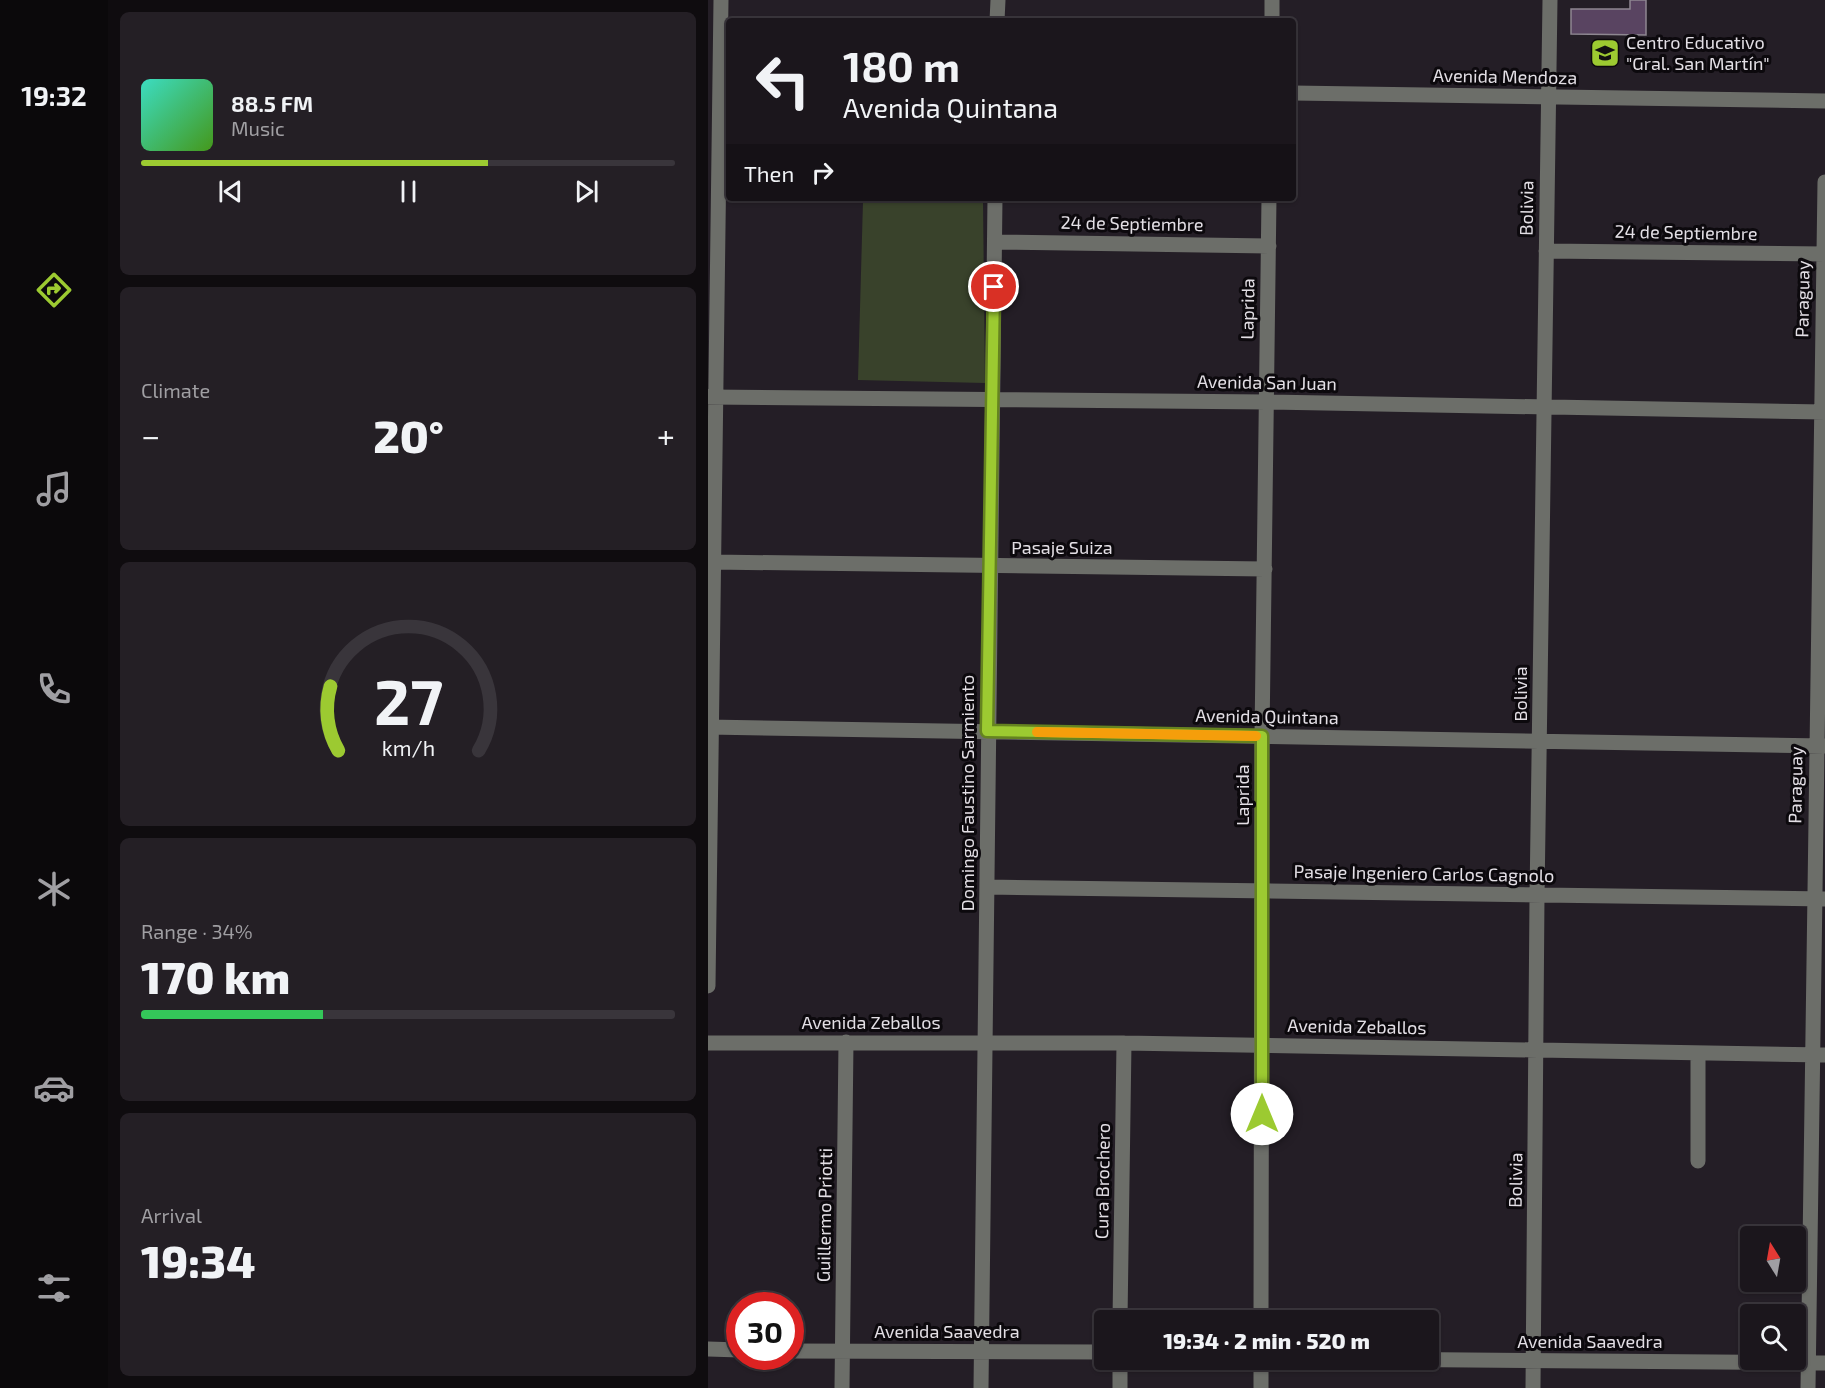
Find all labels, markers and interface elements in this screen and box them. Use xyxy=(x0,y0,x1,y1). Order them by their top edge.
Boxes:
place label: Centro Educativo "Gral. San Martín" xyxy=(1626,31,1770,74)
school or university icon: Centro Educativo "Gral. San Martín" xyxy=(1589,37,1621,69)
text: 180 m xyxy=(843,40,960,90)
icon: left xyxy=(744,42,822,120)
street label: Avenida Mendoza xyxy=(1433,64,1577,88)
text: 19:32 xyxy=(21,79,87,111)
text: 88.5 FM xyxy=(231,90,313,116)
text: Avenida Quintana xyxy=(843,91,1058,123)
text: Music xyxy=(231,116,285,140)
icon: right xyxy=(806,156,839,189)
text: Then xyxy=(744,160,794,186)
icon: previous xyxy=(214,175,247,208)
icon: pause xyxy=(392,175,425,208)
icon: next xyxy=(570,175,603,208)
street label: Bolivia xyxy=(1515,180,1537,236)
street label: 24 de Septiembre xyxy=(1060,211,1204,235)
street label: 24 de Septiembre xyxy=(1614,220,1758,244)
street label: Paraguay xyxy=(1790,260,1814,338)
pin xyxy=(968,261,1019,312)
icon: directions xyxy=(33,269,75,311)
icon: arrive xyxy=(977,270,1010,303)
street label: Laprida xyxy=(1235,278,1259,340)
street label: Avenida San Juan xyxy=(1197,370,1337,394)
text: Climate xyxy=(141,378,210,402)
text: 20° xyxy=(373,408,444,462)
text: − xyxy=(141,415,160,455)
text: + xyxy=(657,415,675,455)
icon: music xyxy=(33,468,75,510)
street label: Pasaje Suiza xyxy=(1011,536,1113,558)
text: 27 xyxy=(373,663,443,738)
street label: Bolivia xyxy=(1509,666,1531,722)
icon: phone xyxy=(33,668,75,710)
street label: Domingo Faustino Sarmiento xyxy=(956,675,978,911)
street label: Avenida Quintana xyxy=(1195,704,1339,728)
text: km/h xyxy=(381,735,435,760)
street label: Paraguay xyxy=(1783,746,1807,824)
street label: Laprida xyxy=(1231,764,1253,826)
street label: Pasaje Ingeniero Carlos Cagnolo xyxy=(1293,860,1555,886)
icon: climate xyxy=(33,868,75,910)
text: Range · 34% xyxy=(141,919,253,943)
text: 170 km xyxy=(141,949,290,1003)
street label: Avenida Zeballos xyxy=(801,1011,941,1033)
street label: Avenida Zeballos xyxy=(1287,1014,1427,1038)
icon: car xyxy=(33,1067,75,1109)
position arrow xyxy=(1230,1082,1294,1146)
street label: Cura Brochero xyxy=(1090,1123,1114,1239)
street label: Guillermo Priotti xyxy=(812,1148,836,1282)
street label: Bolivia xyxy=(1504,1152,1526,1208)
text: Arrival xyxy=(141,1203,202,1227)
north arrow xyxy=(1740,1226,1806,1292)
map controls xyxy=(1740,1226,1806,1370)
text: 19:34 xyxy=(141,1233,255,1287)
icon: filters xyxy=(33,1267,75,1309)
speed limit sign: 30 xyxy=(726,1292,804,1370)
button: search xyxy=(1740,1304,1806,1370)
street label: Avenida Saavedra xyxy=(874,1320,1020,1342)
text: 19:34 · 2 min · 520 m xyxy=(1163,1327,1370,1353)
street label: Avenida Saavedra xyxy=(1517,1330,1663,1352)

